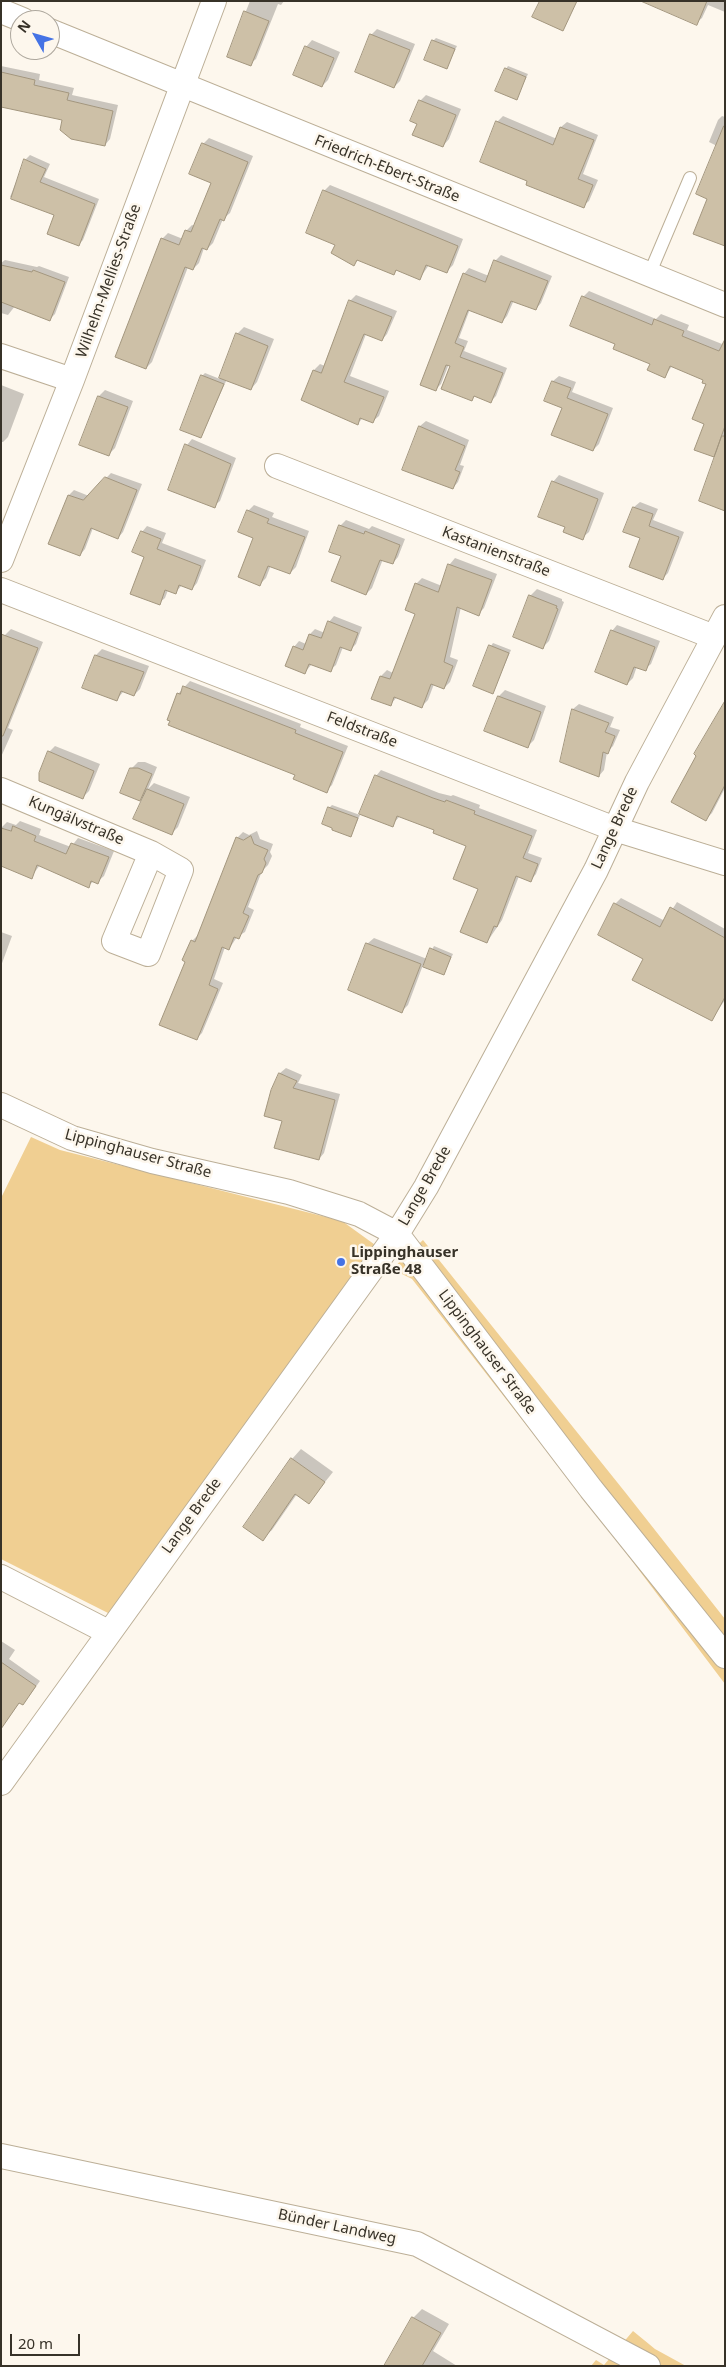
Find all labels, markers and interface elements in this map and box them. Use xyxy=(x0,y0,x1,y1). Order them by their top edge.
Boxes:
north arrow xyxy=(10,10,60,60)
text: N xyxy=(13,16,35,36)
street label: Friedrich-Ebert-Straße xyxy=(312,132,462,206)
street label: Wilhelm-Mellies-Straße xyxy=(73,202,145,360)
street label: Kastanienstraße xyxy=(439,523,553,581)
street label: Feldstraße xyxy=(324,708,400,752)
street label: Lange Brede xyxy=(588,784,642,872)
street label: Kungälvstraße xyxy=(26,793,126,849)
street label: Lippinghauser Straße xyxy=(63,1126,213,1182)
street label: Lange Brede xyxy=(395,1143,455,1229)
place label: Lippinghauser Straße 48 xyxy=(351,1244,458,1279)
marker: Lippinghauser Straße 48 xyxy=(335,1256,347,1268)
street label: Lippinghauser Straße xyxy=(434,1286,540,1418)
street label: Lange Brede xyxy=(159,1475,225,1557)
street label: Bünder Landweg xyxy=(276,2206,398,2248)
scale bar xyxy=(12,2324,82,2356)
text: 20 m xyxy=(18,2333,53,2353)

